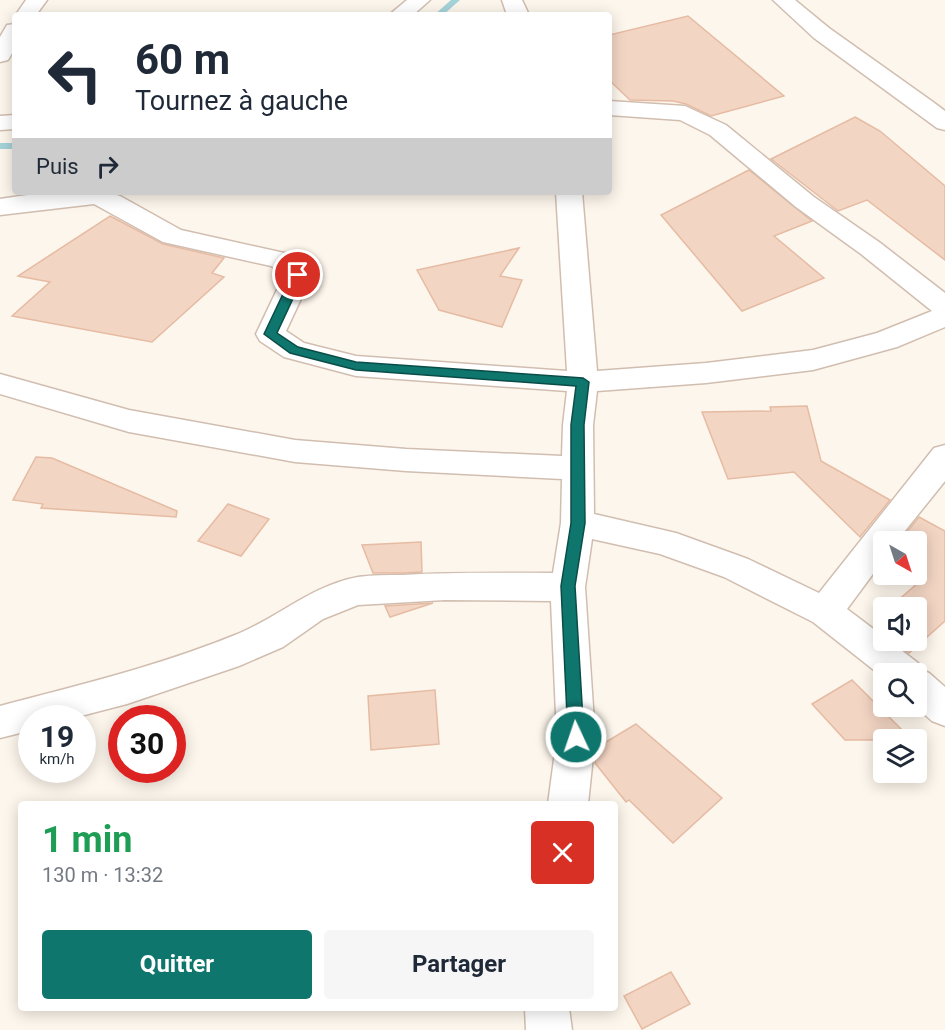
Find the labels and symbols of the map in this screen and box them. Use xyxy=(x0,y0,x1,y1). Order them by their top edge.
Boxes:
pin xyxy=(272,249,323,300)
north arrow xyxy=(873,531,927,585)
speed limit sign: 30 xyxy=(108,705,186,783)
position arrow xyxy=(544,705,608,769)

